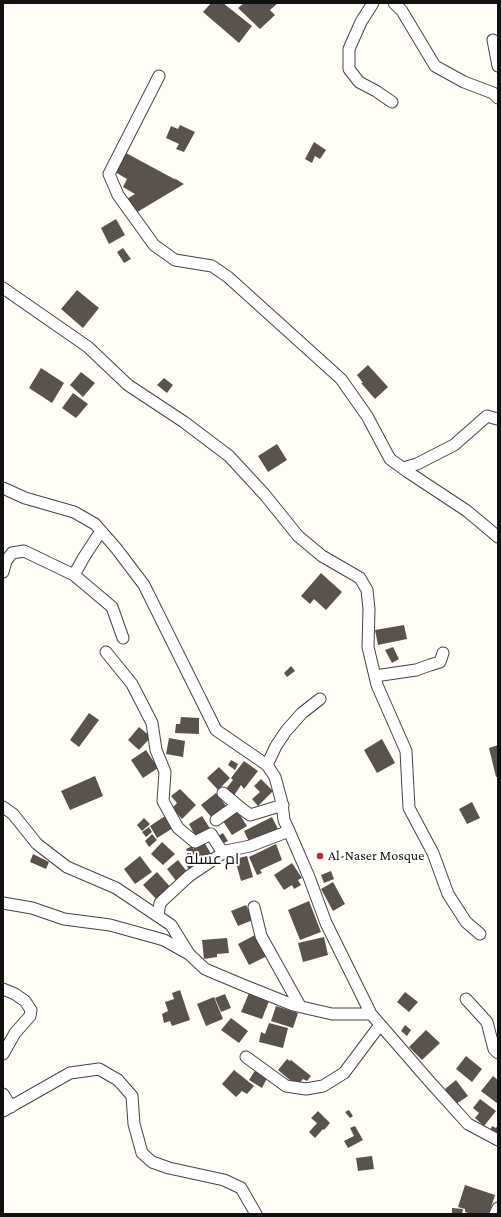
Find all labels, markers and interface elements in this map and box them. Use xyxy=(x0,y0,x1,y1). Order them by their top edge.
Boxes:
place label: Al-Naser Mosque xyxy=(328,848,424,864)
district label: ام عسلة xyxy=(185,849,239,869)
marker: Al-Naser Mosque xyxy=(315,851,325,861)

